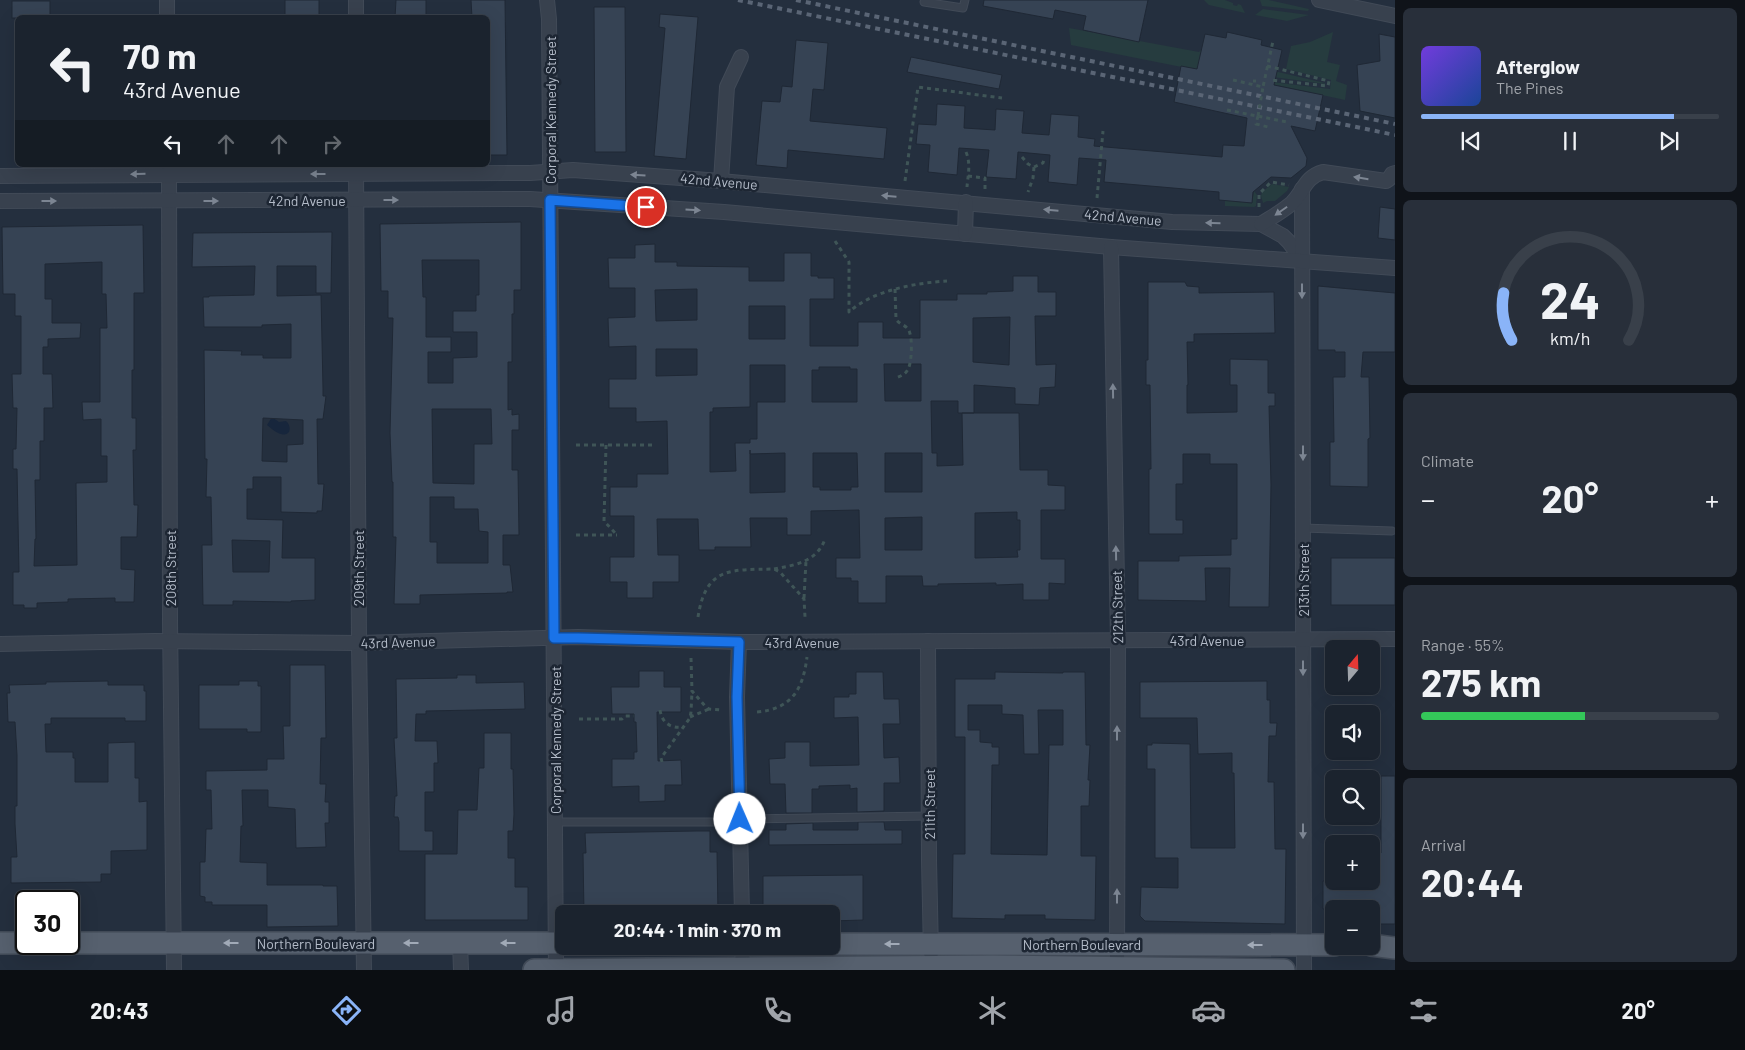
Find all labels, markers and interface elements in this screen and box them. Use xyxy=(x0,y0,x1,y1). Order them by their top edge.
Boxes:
text: 70 m xyxy=(123,34,197,76)
icon: left xyxy=(40,35,105,100)
street label: Corporal Kennedy Street xyxy=(542,36,559,184)
text: Afterglow xyxy=(1496,55,1580,78)
text: 43rd Avenue xyxy=(123,76,241,102)
text: The Pines xyxy=(1496,78,1564,97)
icon: previous xyxy=(1457,127,1485,155)
icon: pause xyxy=(1556,127,1584,155)
icon: next xyxy=(1655,127,1683,155)
icon: left xyxy=(159,130,187,158)
icon: ahead xyxy=(212,130,240,158)
icon: ahead xyxy=(265,130,293,158)
icon: right xyxy=(318,130,346,158)
street label: 42nd Avenue xyxy=(680,169,758,193)
one-way arrow xyxy=(130,170,146,178)
one-way arrow xyxy=(310,170,326,178)
one-way arrow xyxy=(630,170,646,178)
one-way arrow xyxy=(1353,173,1369,181)
pin xyxy=(625,186,667,228)
one-way arrow xyxy=(880,191,896,199)
street label: 42nd Avenue xyxy=(268,192,346,209)
icon: arrive xyxy=(632,193,660,221)
one-way arrow xyxy=(383,196,399,204)
one-way arrow xyxy=(41,197,57,205)
one-way arrow xyxy=(203,197,219,205)
street label: 42nd Avenue xyxy=(1084,205,1162,229)
one-way arrow xyxy=(1042,206,1058,214)
one-way arrow xyxy=(1274,206,1288,216)
one-way arrow xyxy=(686,207,702,215)
one-way arrow xyxy=(1204,219,1220,227)
text: 24 xyxy=(1540,267,1600,329)
one-way arrow xyxy=(1298,283,1306,299)
text: km/h xyxy=(1550,327,1590,349)
one-way arrow xyxy=(1109,383,1117,399)
one-way arrow xyxy=(1299,445,1307,461)
text: Climate xyxy=(1421,451,1474,470)
text: 20° xyxy=(1541,475,1599,521)
text: − xyxy=(1421,482,1435,516)
text: + xyxy=(1705,482,1719,516)
street label: 208th Street xyxy=(162,530,179,606)
street label: 209th Street xyxy=(350,530,367,606)
street label: 213th Street xyxy=(1295,543,1312,617)
one-way arrow xyxy=(1112,545,1120,561)
street label: 212th Street xyxy=(1108,570,1126,644)
street label: 43rd Avenue xyxy=(360,632,436,652)
street label: 43rd Avenue xyxy=(1170,632,1244,649)
street label: 43rd Avenue xyxy=(765,634,839,651)
text: Range · 55% xyxy=(1421,635,1504,654)
north arrow xyxy=(1325,640,1380,695)
map controls xyxy=(1325,640,1380,955)
text: 275 km xyxy=(1421,659,1541,705)
one-way arrow xyxy=(1299,660,1307,676)
street label: Corporal Kennedy Street xyxy=(547,666,564,814)
button: sound xyxy=(1325,705,1380,760)
one-way arrow xyxy=(1113,725,1121,741)
street label: 211th Street xyxy=(921,769,938,839)
button: search xyxy=(1325,770,1380,825)
position arrow xyxy=(713,792,765,844)
one-way arrow xyxy=(1299,823,1307,839)
button: + xyxy=(1325,835,1380,890)
text: Arrival xyxy=(1421,835,1466,854)
text: 20:44 xyxy=(1421,859,1524,905)
one-way arrow xyxy=(1113,887,1121,903)
speed limit sign: 30 xyxy=(15,890,80,955)
button: − xyxy=(1325,900,1380,955)
text: 20:44 · 1 min · 370 m xyxy=(614,918,781,941)
street label: Northern Boulevard xyxy=(257,935,375,952)
street label: Northern Boulevard xyxy=(1023,936,1141,953)
one-way arrow xyxy=(223,939,239,947)
one-way arrow xyxy=(403,939,419,947)
one-way arrow xyxy=(500,939,516,947)
one-way arrow xyxy=(884,940,900,948)
one-way arrow xyxy=(1246,941,1262,949)
icon: directions xyxy=(329,993,364,1028)
icon: music xyxy=(544,993,579,1028)
icon: phone xyxy=(760,993,795,1028)
icon: climate xyxy=(975,993,1010,1028)
icon: car xyxy=(1191,993,1226,1028)
icon: filters xyxy=(1406,993,1441,1028)
text: 20:43 xyxy=(90,997,148,1023)
text: 20° xyxy=(1622,997,1655,1023)

